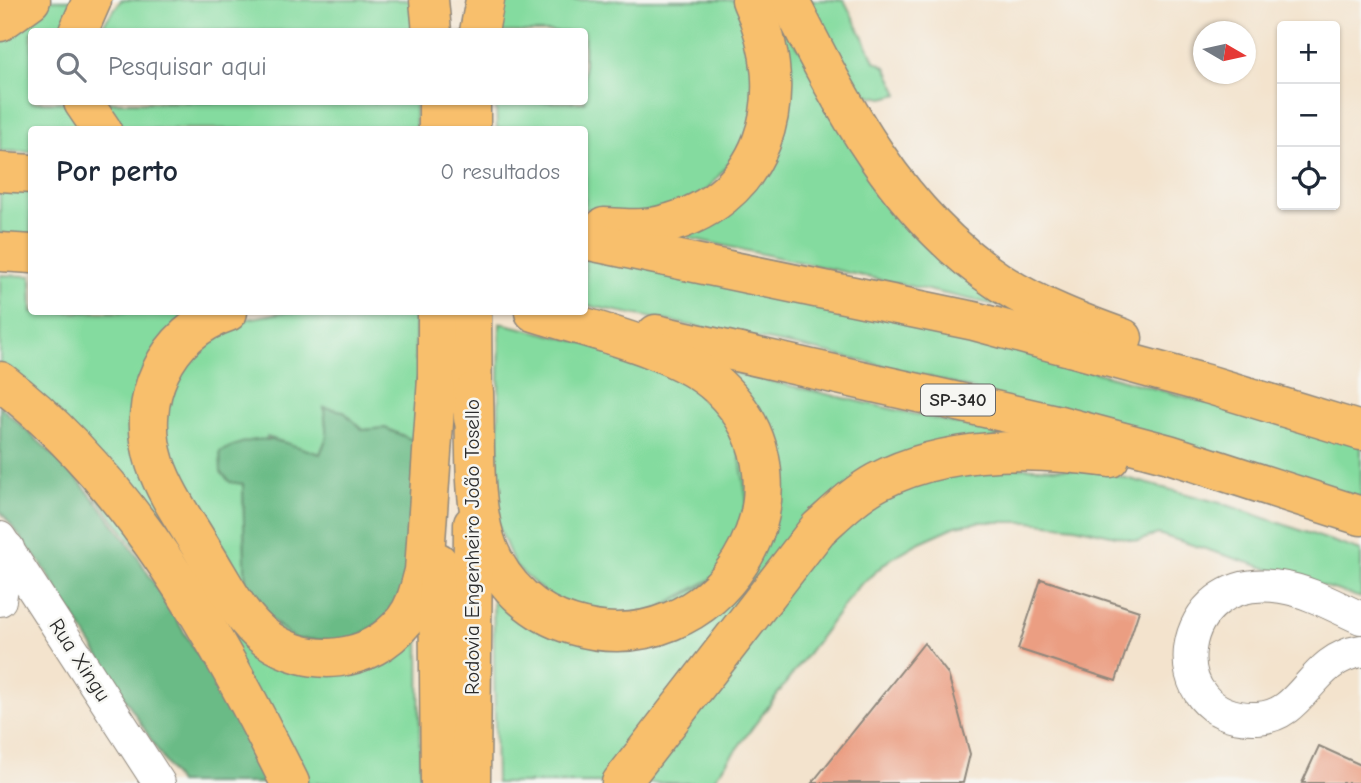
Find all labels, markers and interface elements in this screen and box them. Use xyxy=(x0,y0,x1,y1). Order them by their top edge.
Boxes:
north arrow xyxy=(1193,21,1256,84)
map controls xyxy=(1277,21,1340,210)
button: + xyxy=(1277,21,1340,84)
search box xyxy=(28,28,588,105)
icon: search xyxy=(52,48,90,86)
text: Pesquisar aqui xyxy=(108,52,267,82)
button: − xyxy=(1277,84,1340,147)
button: locate xyxy=(1277,147,1340,210)
text: Por perto xyxy=(56,154,178,189)
text: 0 resultados xyxy=(440,158,560,185)
road number: SP-340 xyxy=(921,384,995,416)
street label: Rodovia Engenheiro João Tosello xyxy=(460,399,484,695)
street label: Rua Xingu xyxy=(44,614,116,706)

